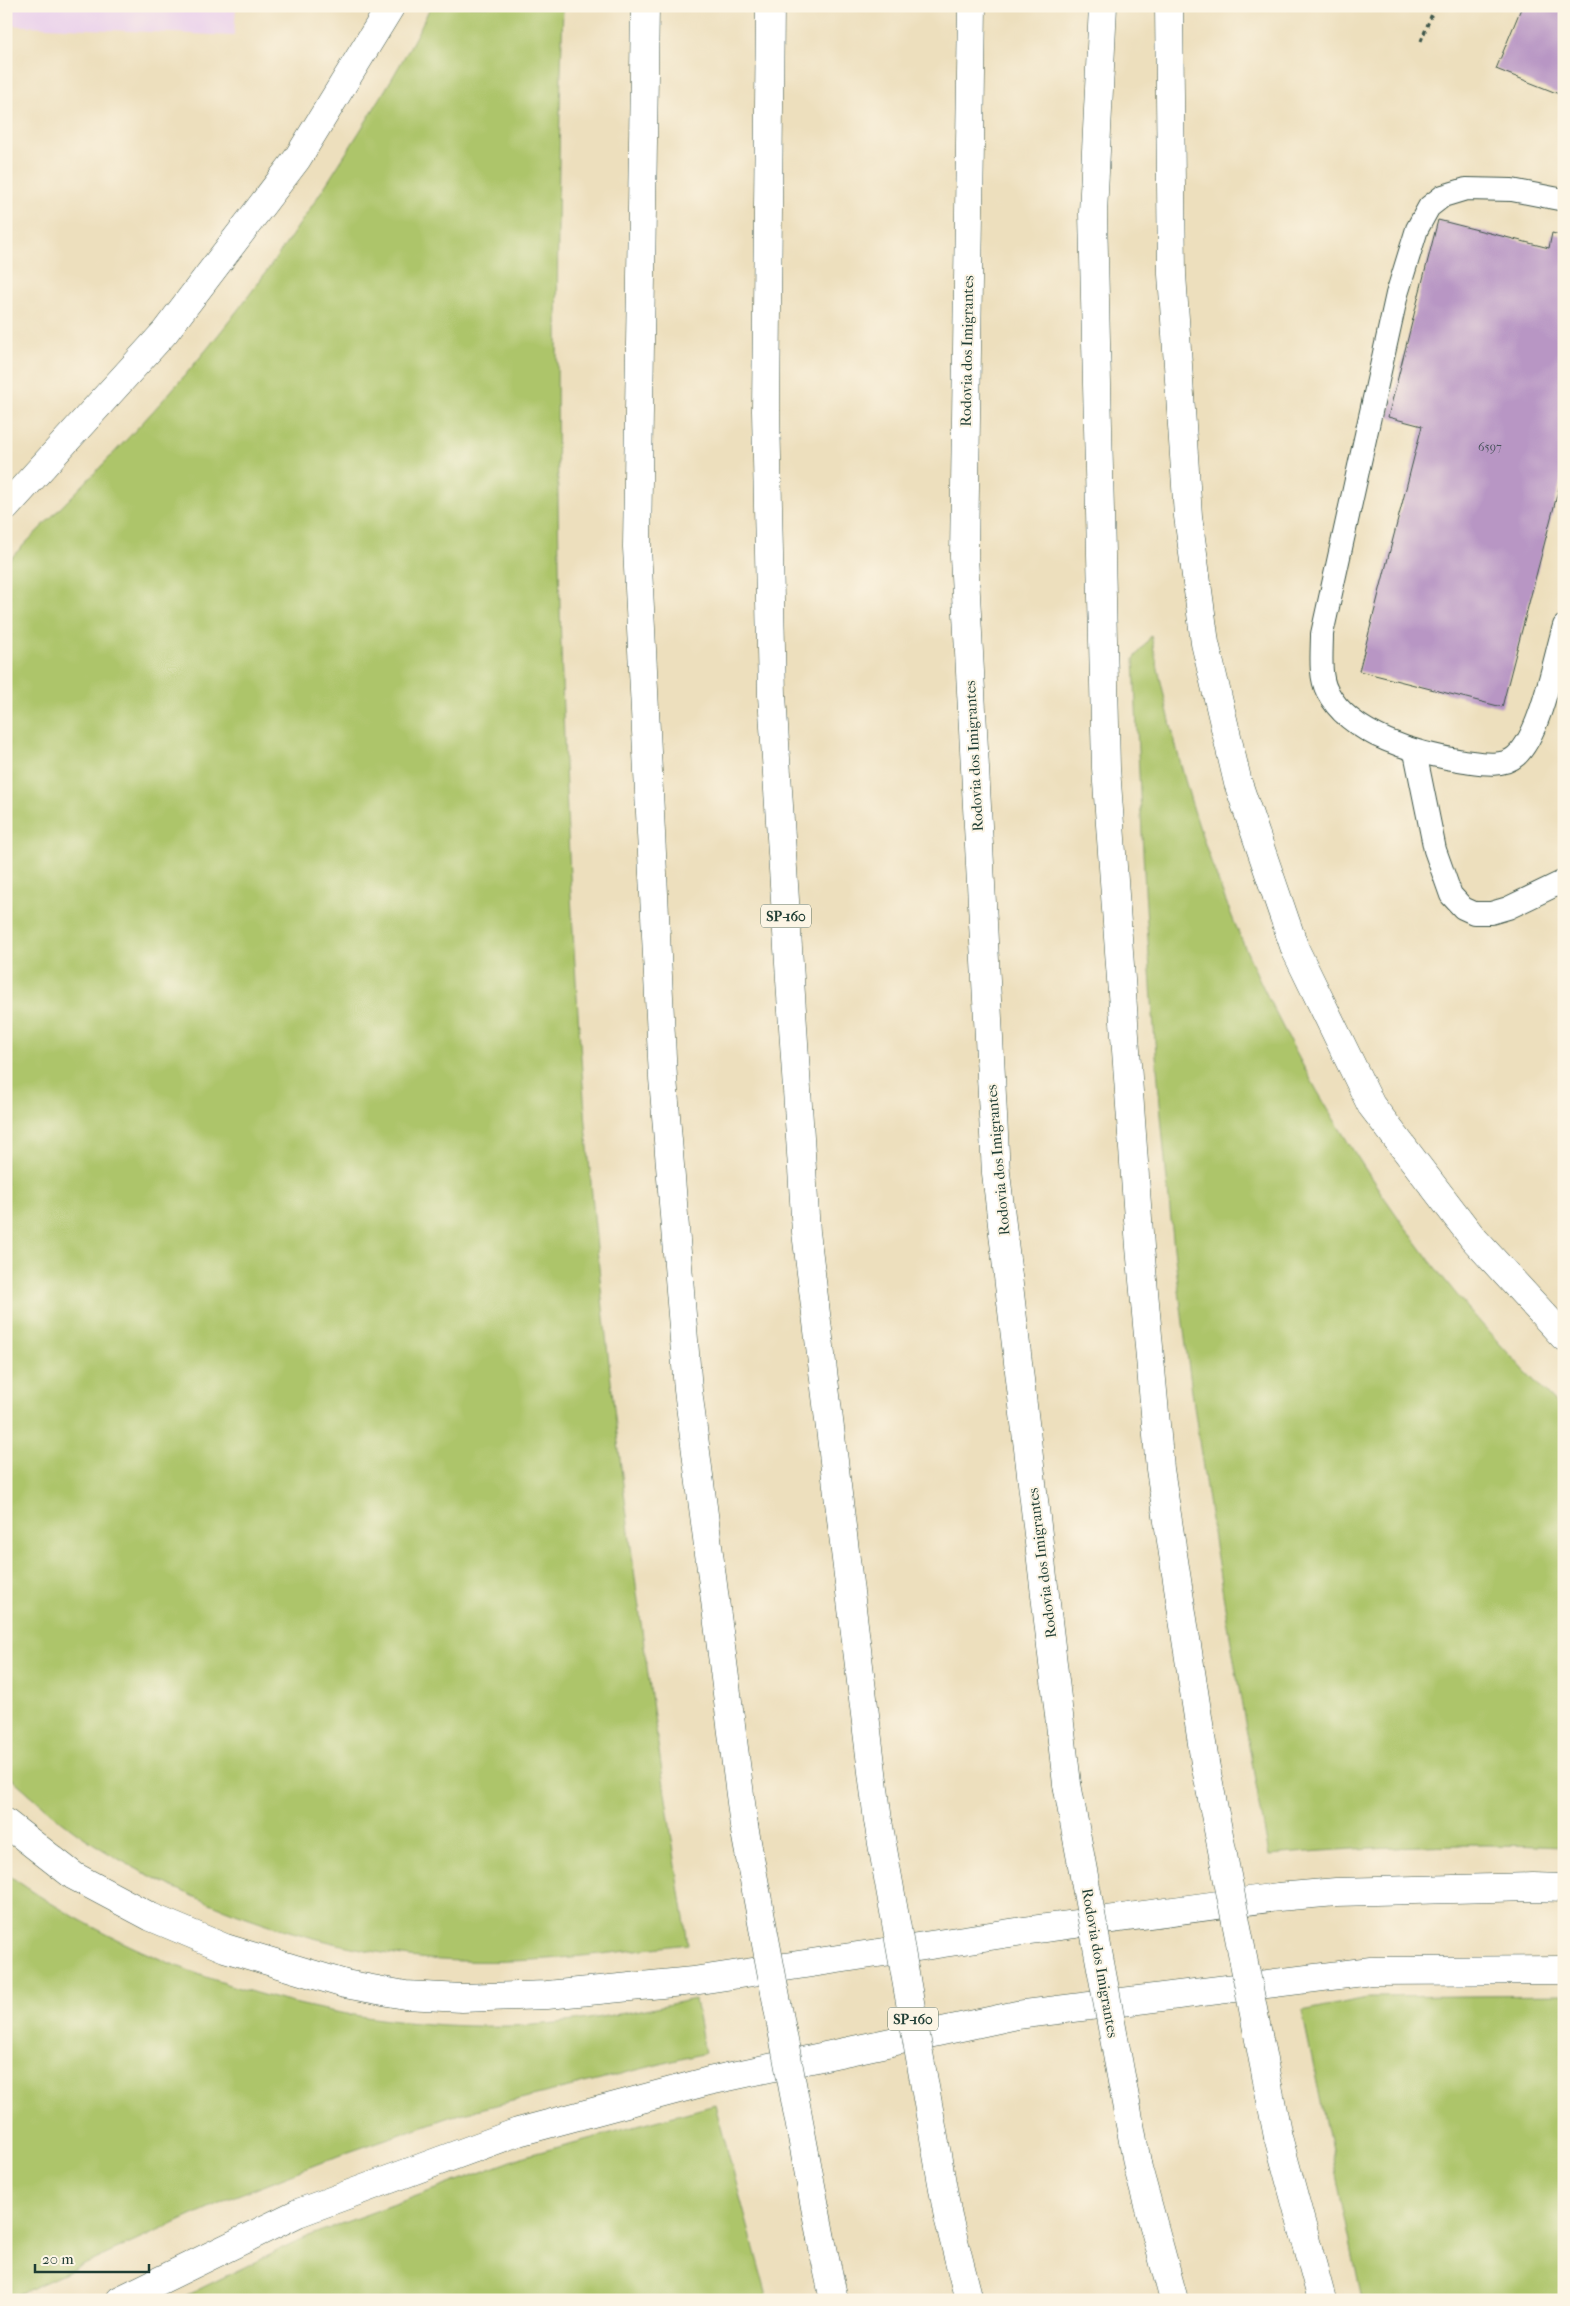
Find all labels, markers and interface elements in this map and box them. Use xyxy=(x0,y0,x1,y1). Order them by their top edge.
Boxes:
street label: Rodovia dos Imigrantes xyxy=(957,275,977,427)
house number: 6597 xyxy=(1478,440,1502,454)
street label: Rodovia dos Imigrantes xyxy=(961,679,987,832)
road number: SP-160 xyxy=(761,904,811,928)
street label: Rodovia dos Imigrantes xyxy=(982,1083,1014,1236)
street label: Rodovia dos Imigrantes xyxy=(1024,1486,1060,1639)
street label: Rodovia dos Imigrantes xyxy=(1078,1887,1122,2040)
road number: SP-160 xyxy=(888,2008,938,2030)
scale bar xyxy=(35,2241,149,2273)
text: 20 m xyxy=(42,2250,74,2268)

